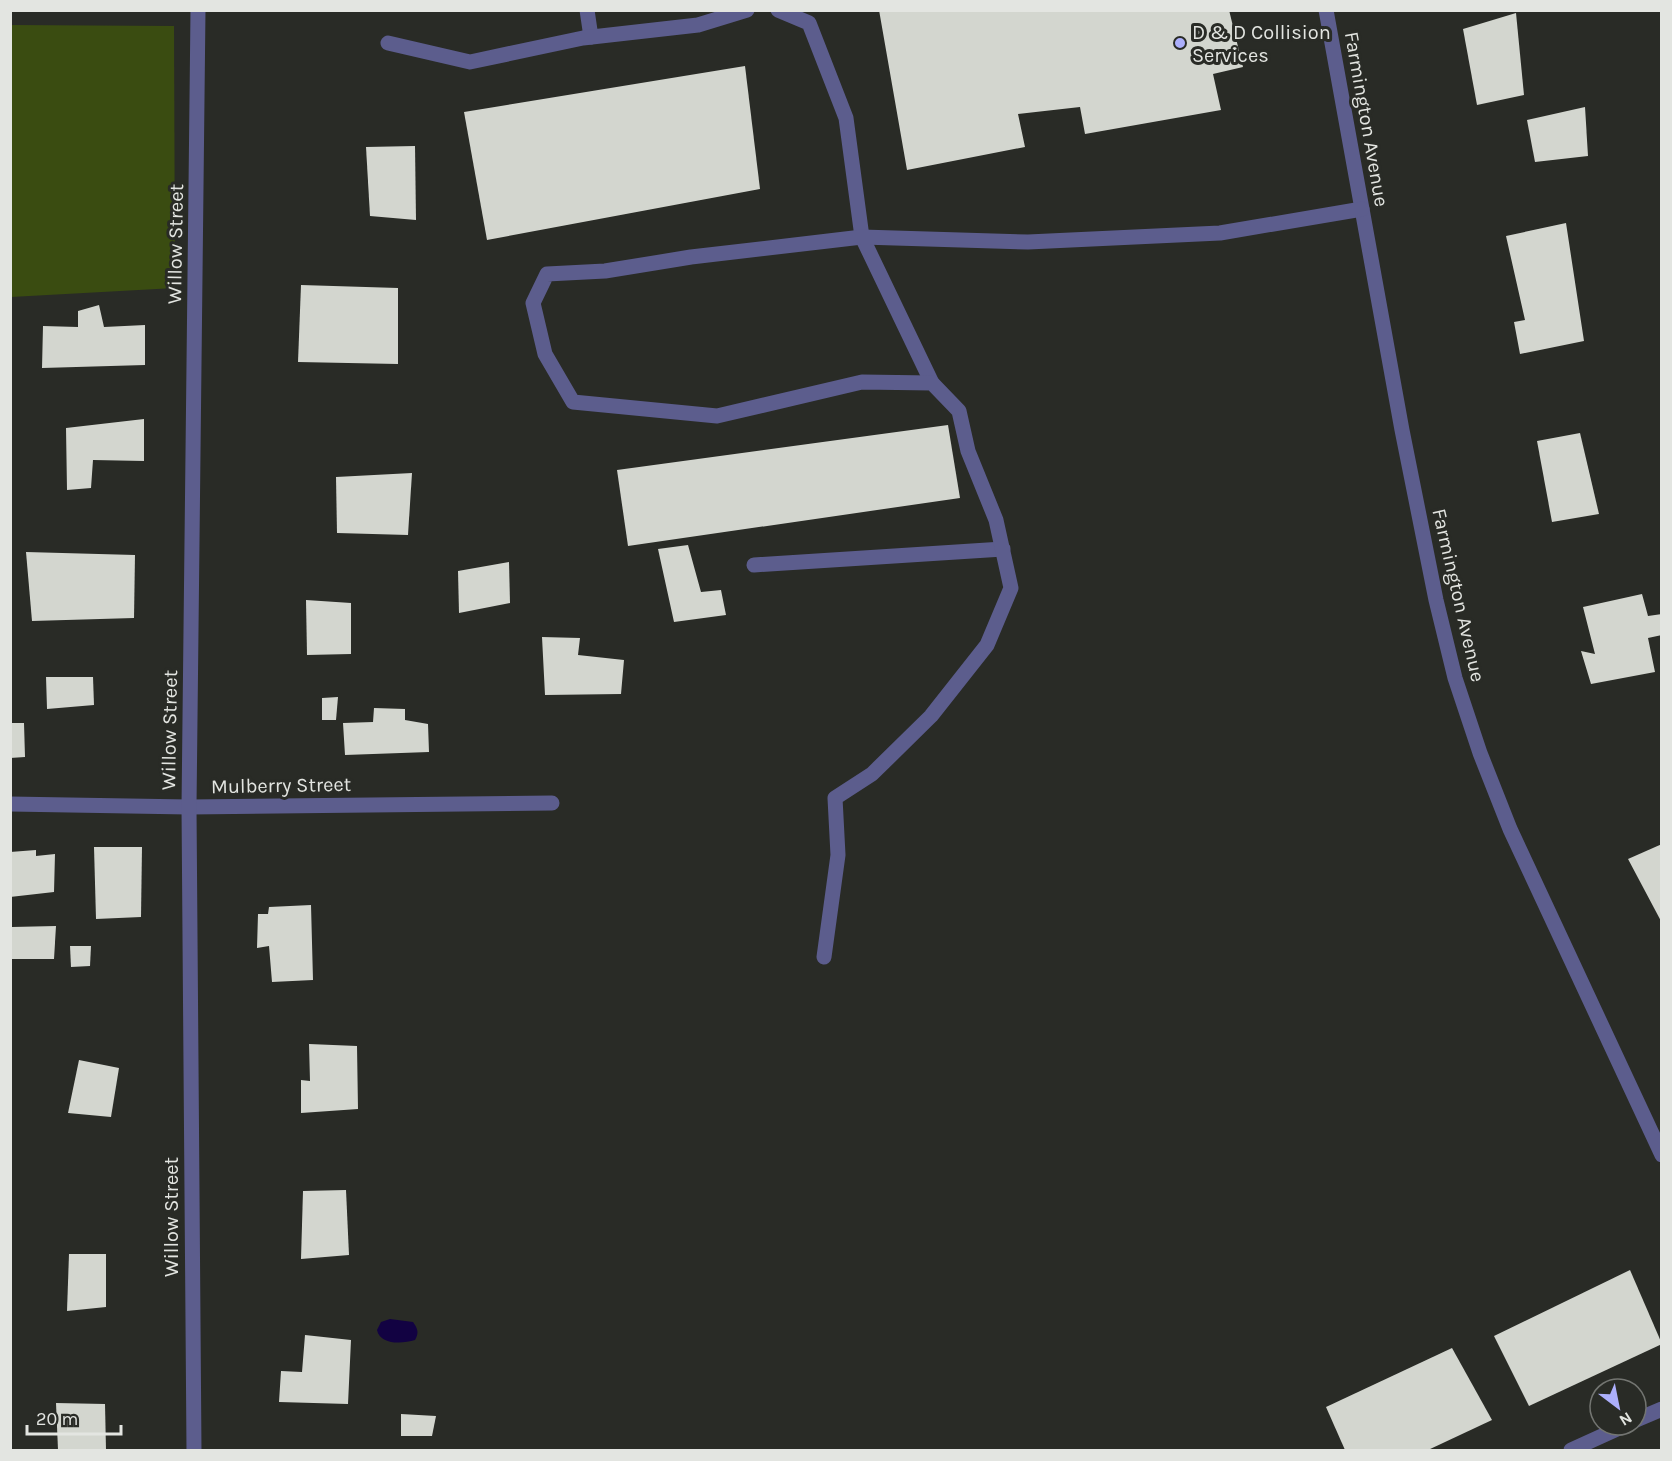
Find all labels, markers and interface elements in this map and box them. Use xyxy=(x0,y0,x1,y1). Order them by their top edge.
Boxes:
place label: D & D Collision Services xyxy=(1192,21,1331,67)
street label: Farmington Avenue xyxy=(1340,30,1393,208)
marker: D & D Collision Services xyxy=(1173,36,1187,50)
street label: Willow Street xyxy=(163,183,188,304)
street label: Farmington Avenue xyxy=(1427,506,1490,684)
street label: Willow Street xyxy=(157,669,182,790)
street label: Mulberry Street xyxy=(211,773,352,798)
street label: Willow Street xyxy=(160,1156,183,1277)
north arrow xyxy=(1588,1377,1648,1437)
scale bar xyxy=(27,1398,122,1436)
text: 20 m xyxy=(36,1408,78,1430)
text: N xyxy=(1616,1408,1636,1430)

